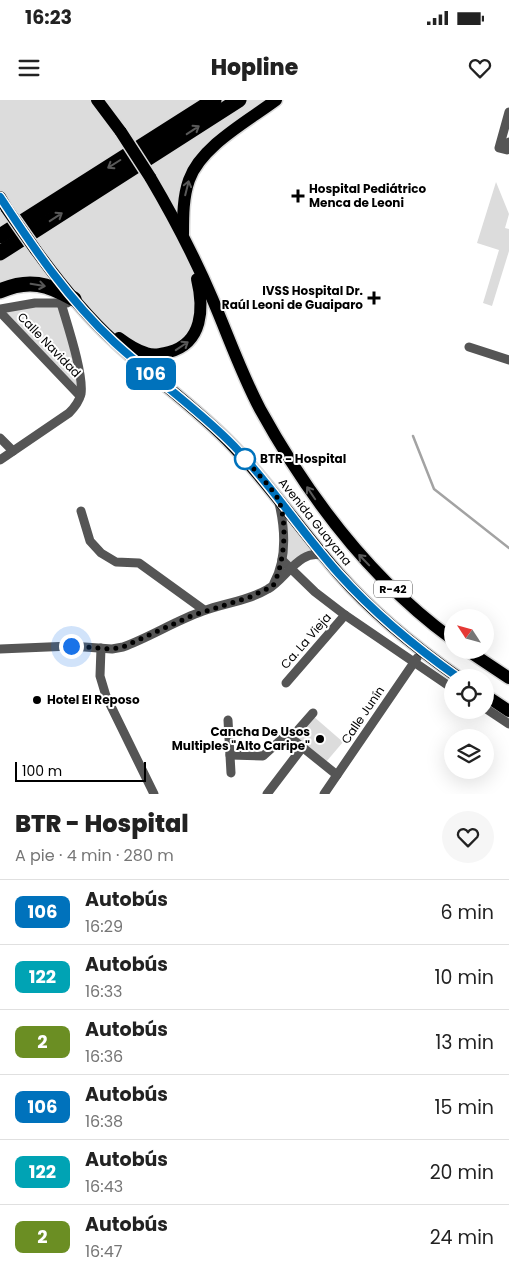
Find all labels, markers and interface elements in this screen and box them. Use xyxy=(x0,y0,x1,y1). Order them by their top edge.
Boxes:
text: 16:23 xyxy=(25,4,72,31)
text: Hopline xyxy=(211,52,298,83)
icon: menu xyxy=(15,54,43,82)
icon: heart xyxy=(466,54,494,82)
one-way arrow xyxy=(186,125,200,135)
one-way arrow xyxy=(107,159,121,169)
place label: Hospital Pediátrico Menca de Leoni xyxy=(309,180,426,211)
one-way arrow xyxy=(183,181,192,197)
marker: Hospital Pediátrico Menca de Leoni xyxy=(291,189,305,203)
one-way arrow xyxy=(48,212,62,222)
one-way arrow xyxy=(30,280,46,290)
place label: IVSS Hospital Dr. Raúl Leoni de Guaiparo xyxy=(222,282,363,313)
marker: IVSS Hospital Dr. Raúl Leoni de Guaiparo xyxy=(367,291,381,305)
street label: Calle Navidad xyxy=(14,308,85,381)
one-way arrow xyxy=(175,341,189,351)
line badge: 106 xyxy=(122,358,180,390)
text: 106 xyxy=(136,361,166,386)
marker: BTR - Hospital xyxy=(234,448,256,470)
place label: BTR - Hospital xyxy=(260,450,346,467)
street label: Avenida Guayana xyxy=(275,474,356,569)
one-way arrow xyxy=(306,486,316,500)
one-way arrow xyxy=(358,554,370,566)
road number: R-42 xyxy=(374,580,412,598)
street label: Ca. La Vieja xyxy=(277,609,335,672)
north arrow xyxy=(444,609,494,659)
map controls xyxy=(444,609,494,779)
your location xyxy=(59,634,84,659)
button: locate xyxy=(444,669,494,719)
street label: Calle Junín xyxy=(337,682,388,747)
place label: Hotel El Reposo xyxy=(47,691,140,708)
marker: Hotel El Reposo xyxy=(31,694,43,706)
place label: Cancha De Usos Multiples "Alto Caripe" xyxy=(172,723,310,754)
button: layers xyxy=(444,729,494,779)
marker: Cancha De Usos Multiples "Alto Caripe" xyxy=(314,733,326,745)
scale bar xyxy=(15,759,146,782)
text: 100 m xyxy=(22,761,62,781)
text: BTR - Hospital xyxy=(15,807,189,840)
button: heart xyxy=(442,811,494,863)
text: A pie · 4 min · 280 m xyxy=(15,844,174,867)
text: Autobús xyxy=(85,886,168,913)
text: 106 xyxy=(28,899,57,924)
text: 6 min xyxy=(440,899,494,926)
text: 16:29 xyxy=(85,915,123,938)
text: Autobús xyxy=(85,951,168,978)
text: 122 xyxy=(29,964,56,989)
text: 10 min xyxy=(435,964,494,991)
text: 16:33 xyxy=(85,980,123,1003)
text: Autobús xyxy=(85,1016,168,1043)
text: 2 xyxy=(37,1029,48,1054)
text: 13 min xyxy=(435,1029,494,1056)
text: 16:36 xyxy=(85,1045,123,1068)
text: Autobús xyxy=(85,1081,168,1108)
text: 106 xyxy=(28,1094,57,1119)
text: 15 min xyxy=(435,1094,494,1121)
text: 16:38 xyxy=(85,1110,123,1133)
text: Autobús xyxy=(85,1146,168,1173)
text: 122 xyxy=(29,1159,56,1184)
text: 20 min xyxy=(430,1159,494,1186)
text: 16:43 xyxy=(85,1175,123,1198)
text: Autobús xyxy=(85,1211,168,1238)
text: 2 xyxy=(37,1224,48,1249)
text: 24 min xyxy=(430,1224,494,1251)
text: 16:47 xyxy=(85,1240,123,1263)

